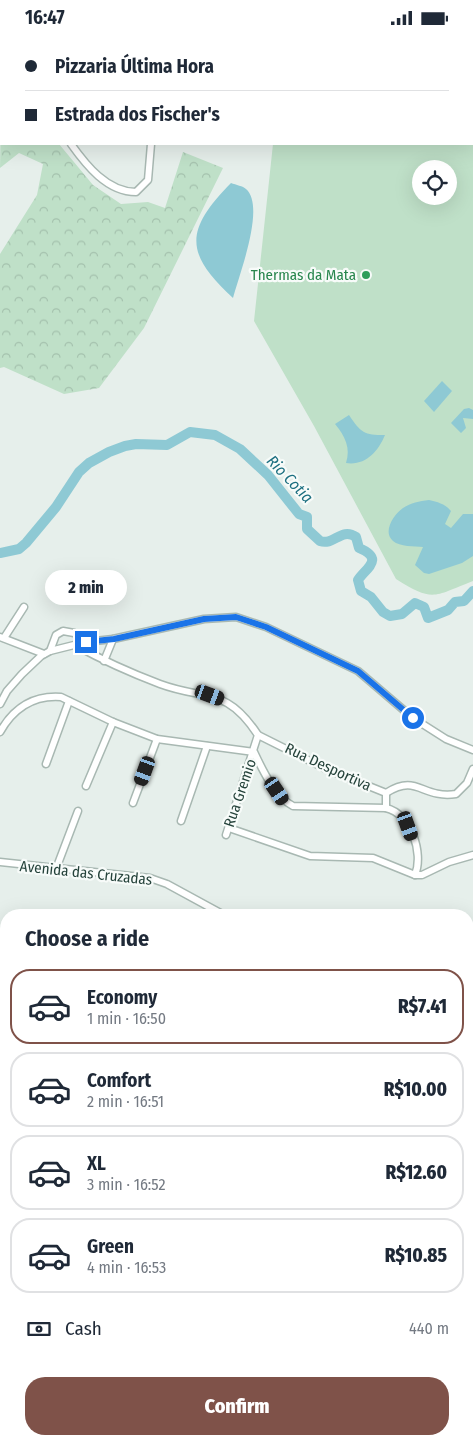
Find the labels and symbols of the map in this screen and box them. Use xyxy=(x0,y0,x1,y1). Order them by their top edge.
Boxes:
place label: Thermas da Mata xyxy=(251,266,356,284)
marker: Thermas da Mata xyxy=(360,269,372,281)
water label: Rio Cotia xyxy=(263,451,317,507)
callout: 2 min xyxy=(45,569,127,605)
route end xyxy=(75,631,97,653)
car xyxy=(193,683,226,707)
route start xyxy=(402,707,424,729)
street label: Rua Desportiva xyxy=(282,739,374,795)
car xyxy=(132,754,157,788)
street label: Rua Gremio xyxy=(220,756,260,829)
car xyxy=(262,774,291,808)
car xyxy=(395,809,420,843)
street label: Avenida das Cruzadas xyxy=(19,857,153,889)

